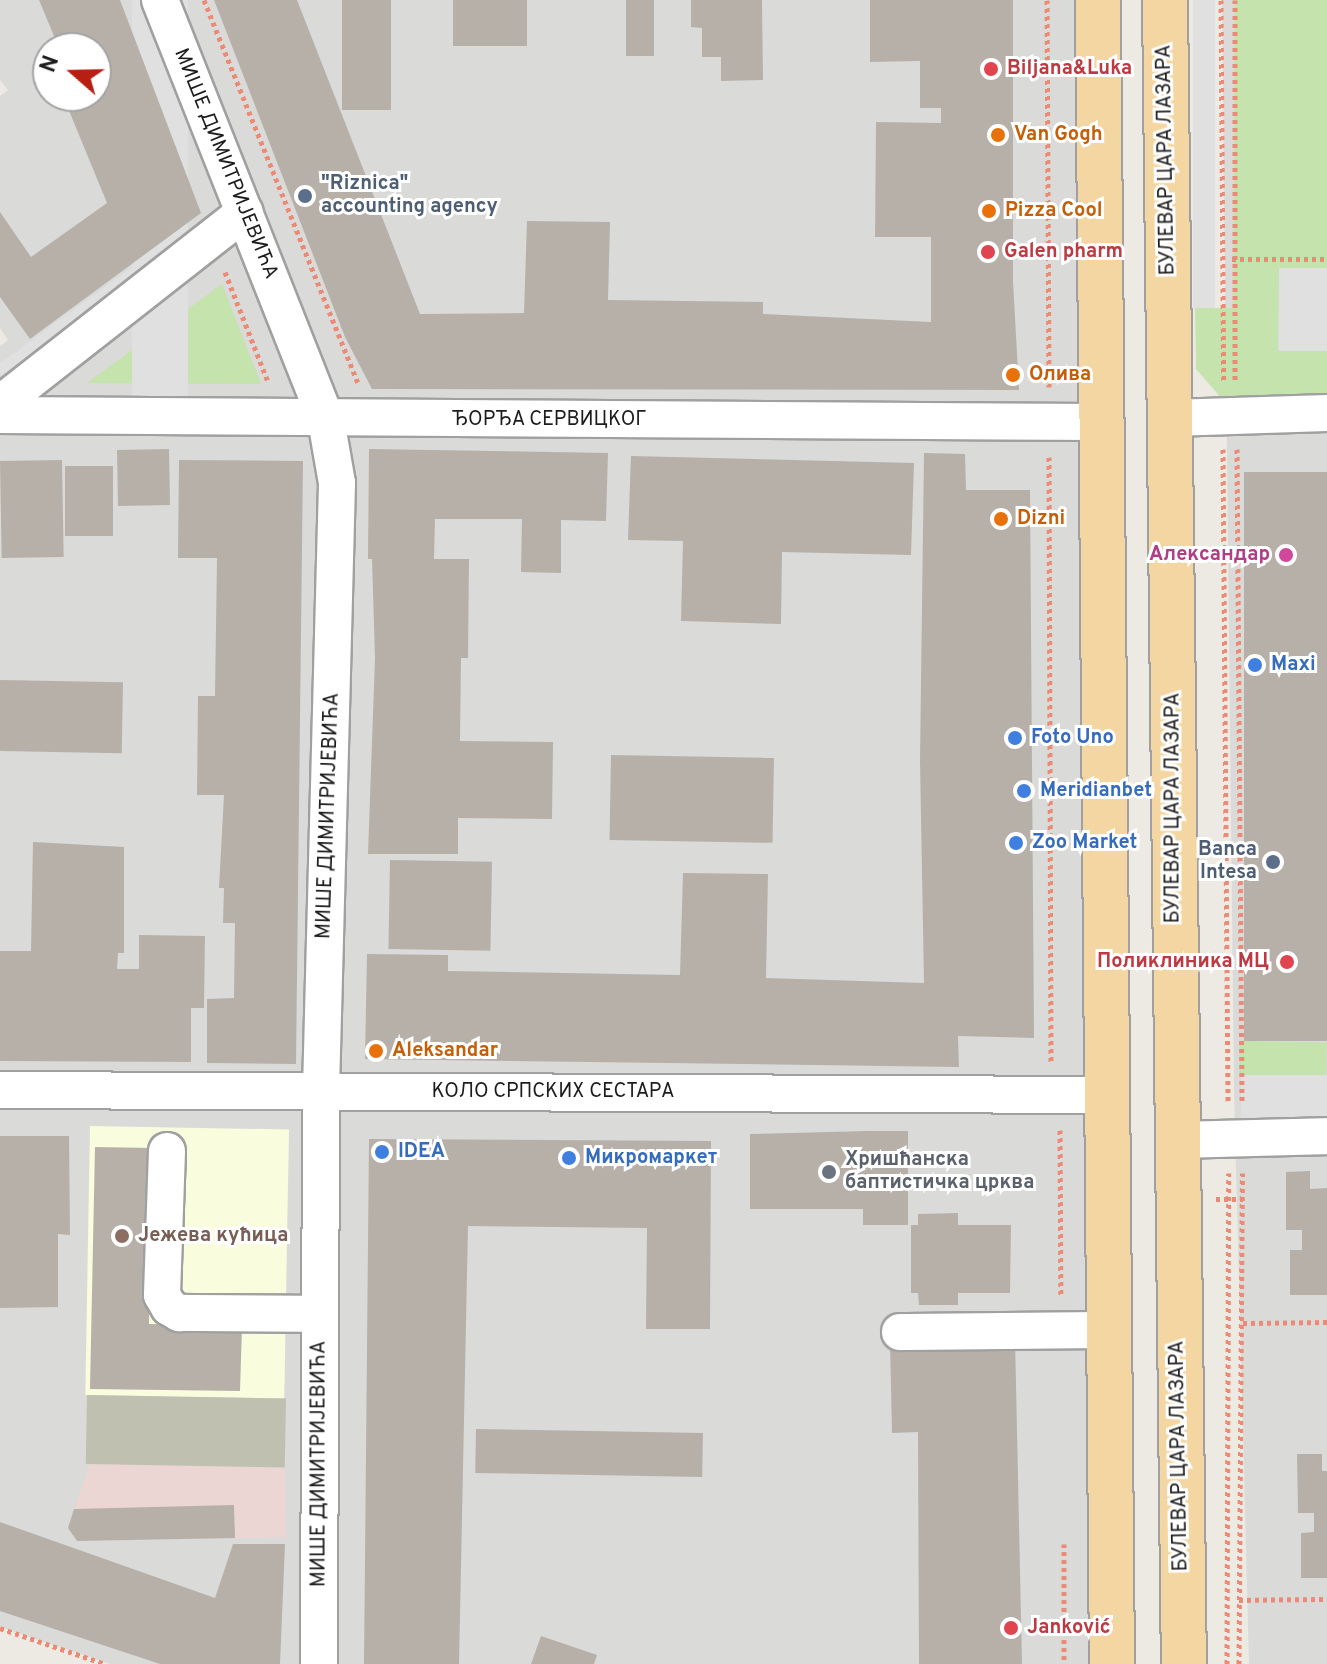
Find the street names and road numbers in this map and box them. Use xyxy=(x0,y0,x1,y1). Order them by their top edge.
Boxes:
street label: БУЛЕВАР ЦАРА ЛАЗАРА xyxy=(1153,44,1181,276)
street label: МИШЕ ДИМИТРИЈЕВИЋА xyxy=(168,45,282,283)
street label: ЂОРЂА СЕРВИЦКОГ xyxy=(451,408,647,432)
street label: МИШЕ ДИМИТРИЈЕВИЋА xyxy=(313,692,345,940)
street label: БУЛЕВАР ЦАРА ЛАЗАРА xyxy=(1162,692,1186,924)
street label: КОЛО СРПСКИХ СЕСТАРА xyxy=(432,1080,674,1104)
street label: БУЛЕВАР ЦАРА ЛАЗАРА xyxy=(1166,1340,1194,1572)
street label: МИШЕ ДИМИТРИЈЕВИЋА xyxy=(308,1341,332,1587)

